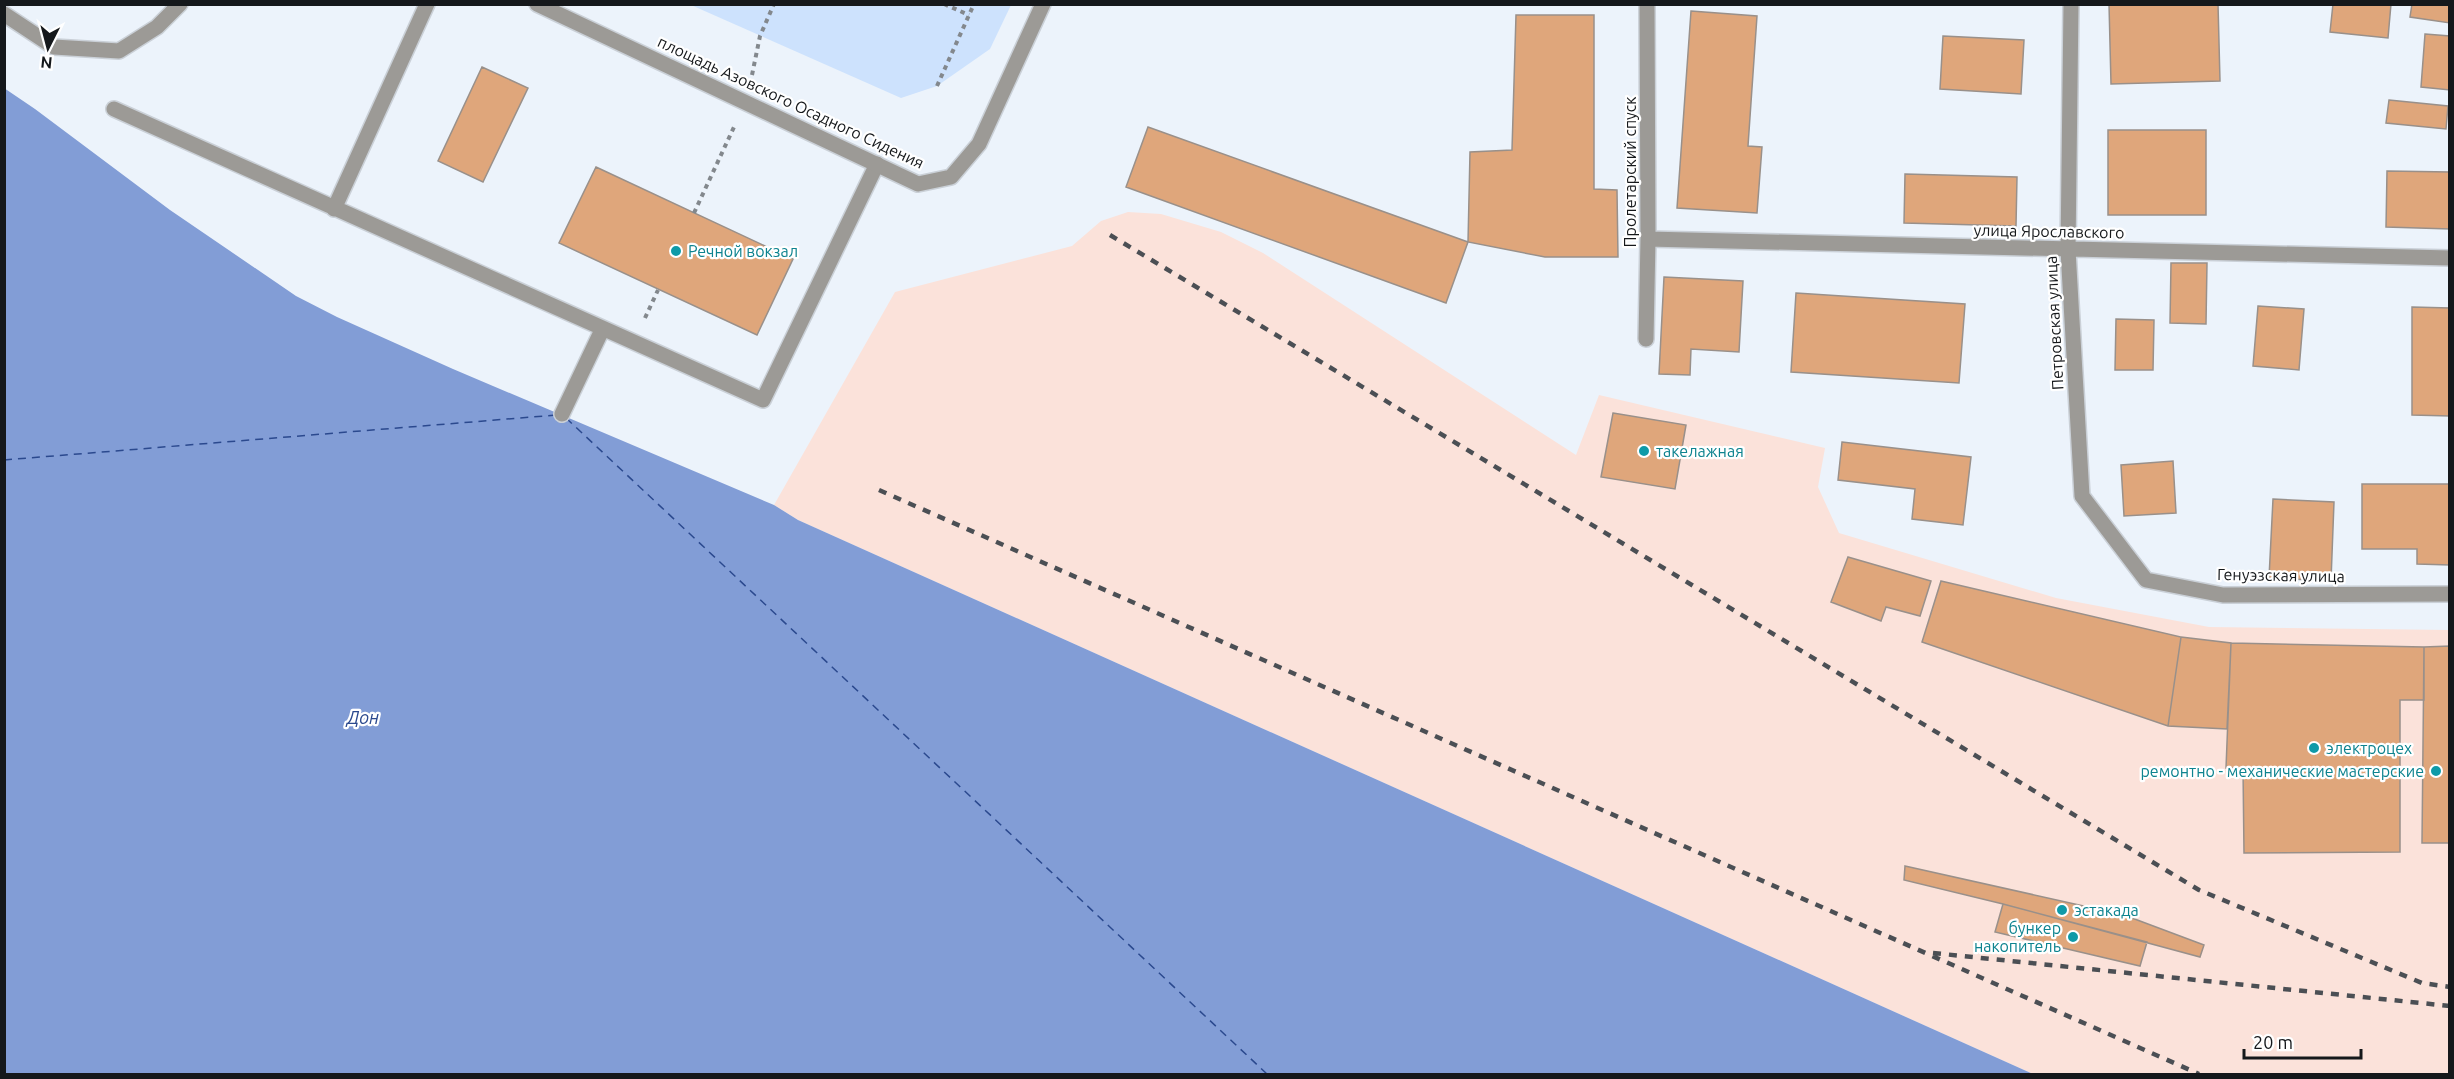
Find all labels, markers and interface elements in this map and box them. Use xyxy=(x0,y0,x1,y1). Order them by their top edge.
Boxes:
north arrow xyxy=(18,18,78,78)
street label: площадь Азовского Осадного Сидения xyxy=(655,32,927,172)
text: N xyxy=(40,53,53,72)
street label: Пролетарский спуск xyxy=(1621,97,1639,247)
street label: улица Ярославского xyxy=(1973,221,2125,241)
place label: Речной вокзал xyxy=(688,242,798,260)
marker: Речной вокзал xyxy=(669,244,683,258)
street label: Петровская улица xyxy=(2041,255,2067,391)
place label: такелажная xyxy=(1656,442,1744,460)
marker: такелажная xyxy=(1637,444,1651,458)
street label: Генуэзская улица xyxy=(2217,565,2345,585)
water label: Дон xyxy=(345,707,379,727)
place label: электроцех xyxy=(2326,739,2412,757)
marker: электроцех xyxy=(2307,741,2321,755)
place label: ремонтно - механические мастерские xyxy=(2141,762,2424,780)
marker: ремонтно - механические мастерские xyxy=(2429,764,2443,778)
place label: эстакада xyxy=(2074,901,2139,919)
marker: эстакада xyxy=(2055,903,2069,917)
place label: бункер накопитель xyxy=(1974,919,2061,955)
marker: бункер накопитель xyxy=(2066,930,2080,944)
scale bar xyxy=(2244,1022,2361,1060)
text: 20 m xyxy=(2253,1032,2293,1052)

